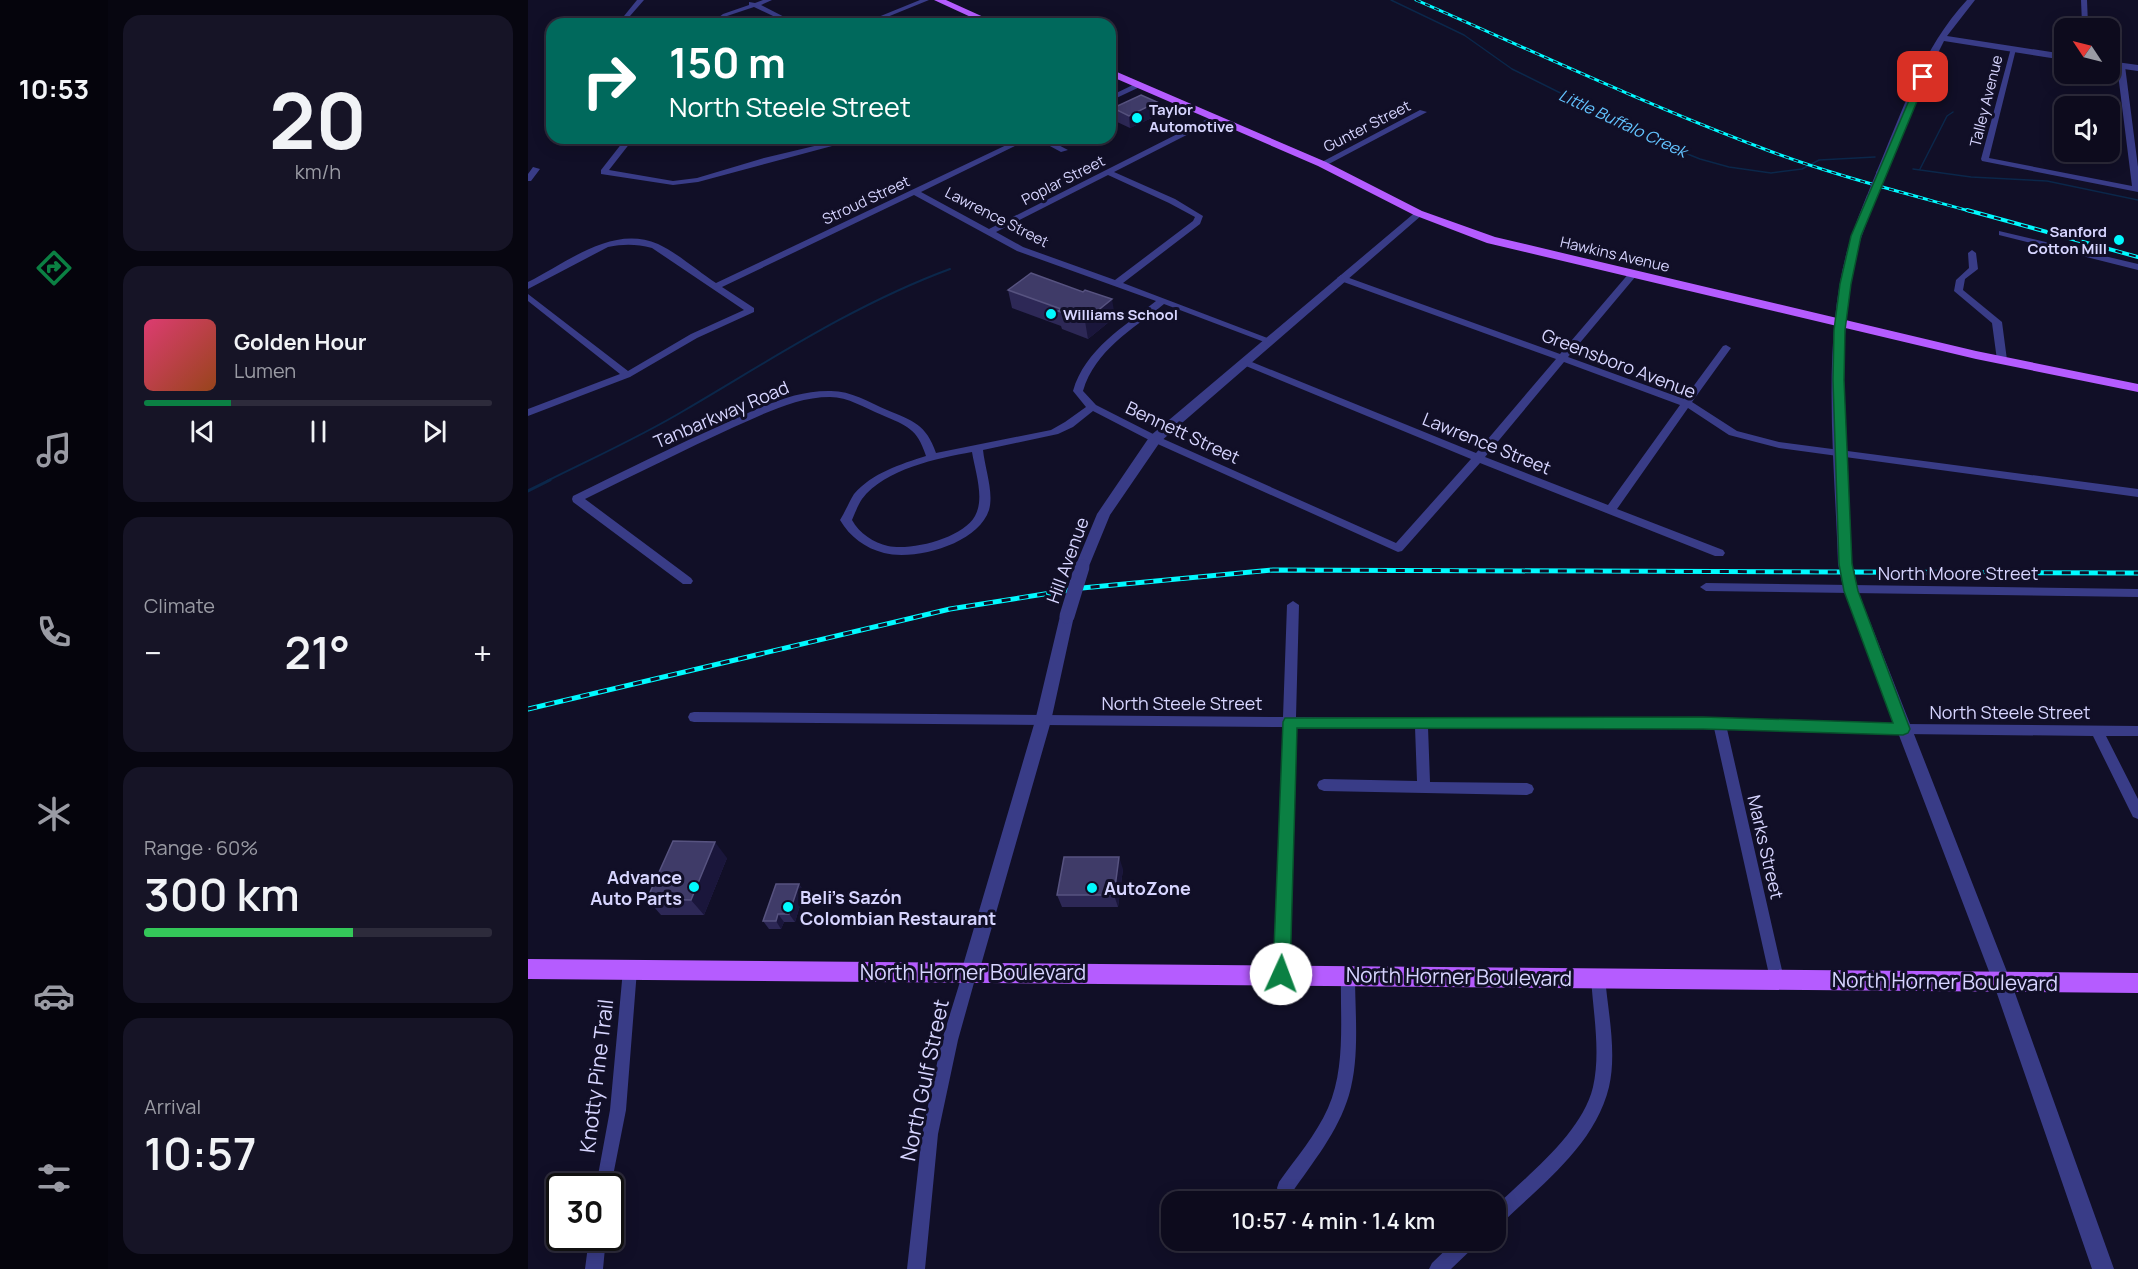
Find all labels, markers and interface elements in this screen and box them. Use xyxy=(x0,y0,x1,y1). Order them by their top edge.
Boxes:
north arrow xyxy=(2054,18,2120,84)
map controls xyxy=(2054,18,2120,162)
text: 150 m xyxy=(669,33,786,91)
icon: right xyxy=(570,42,648,120)
pin xyxy=(1897,51,1948,102)
street label: Talley Avenue xyxy=(1964,53,2008,149)
icon: arrive xyxy=(1906,60,1939,93)
text: 20 xyxy=(269,66,367,172)
text: 10:53 xyxy=(19,70,89,107)
water label: Little Buffalo Creek xyxy=(1555,84,1692,163)
text: North Steele Street xyxy=(669,88,911,125)
street label: Gunter Street xyxy=(1320,95,1414,157)
button: sound xyxy=(2054,96,2120,162)
place label: Taylor Automotive xyxy=(1149,99,1234,137)
marker: Taylor Automotive xyxy=(1130,111,1144,125)
street label: Poplar Street xyxy=(1018,150,1108,210)
text: km/h xyxy=(295,158,341,185)
street label: Stroud Street xyxy=(819,171,913,229)
street label: Lawrence Street xyxy=(942,182,1052,252)
place label: Sanford Cotton Mill xyxy=(2027,221,2107,259)
street label: Hawkins Avenue xyxy=(1558,231,1672,277)
marker: Sanford Cotton Mill xyxy=(2112,233,2126,247)
icon: directions xyxy=(33,247,75,289)
place label: Williams School xyxy=(1063,304,1178,325)
marker: Williams School xyxy=(1044,307,1058,321)
street label: Greensboro Avenue xyxy=(1538,323,1700,403)
text: Golden Hour xyxy=(234,327,367,357)
text: Lumen xyxy=(234,357,296,384)
street label: Tanbarkway Road xyxy=(650,375,792,453)
street label: Bennett Street xyxy=(1122,395,1244,469)
street label: Lawrence Street xyxy=(1419,406,1555,480)
icon: previous xyxy=(186,415,219,448)
icon: pause xyxy=(302,415,335,448)
icon: next xyxy=(418,415,451,448)
icon: music xyxy=(33,429,75,471)
street label: Hill Avenue xyxy=(1040,514,1094,606)
street label: North Moore Street xyxy=(1878,561,2038,585)
text: Climate xyxy=(144,592,215,619)
icon: phone xyxy=(33,611,75,653)
text: 21° xyxy=(285,621,350,683)
text: − xyxy=(144,630,162,675)
text: + xyxy=(473,630,492,675)
street label: North Steele Street xyxy=(1101,691,1263,715)
street label: North Steele Street xyxy=(1929,700,2091,724)
icon: climate xyxy=(33,793,75,835)
street label: Marks Street xyxy=(1742,793,1790,901)
text: Range · 60% xyxy=(144,834,258,861)
text: 300 km xyxy=(144,863,300,925)
place label: Advance Auto Parts xyxy=(590,865,682,910)
place label: AutoZone xyxy=(1104,876,1191,900)
marker: Advance Auto Parts xyxy=(687,880,701,894)
marker: AutoZone xyxy=(1085,881,1099,895)
place label: Beli's Sazón Colombian Restaurant xyxy=(800,885,996,930)
marker: Beli's Sazón Colombian Restaurant xyxy=(781,900,795,914)
position arrow xyxy=(1249,942,1313,1006)
street label: North Horner Boulevard xyxy=(860,958,1086,986)
street label: North Horner Boulevard xyxy=(1346,960,1572,992)
street label: North Horner Boulevard xyxy=(1832,965,2058,997)
icon: car xyxy=(33,975,75,1017)
street label: North Gulf Street xyxy=(893,996,955,1164)
street label: Knotty Pine Trail xyxy=(573,998,619,1154)
text: Arrival xyxy=(144,1093,201,1120)
text: 10:57 xyxy=(144,1122,256,1184)
icon: filters xyxy=(33,1157,75,1199)
speed limit sign: 30 xyxy=(546,1173,624,1251)
text: 10:57 · 4 min · 1.4 km xyxy=(1232,1206,1435,1236)

